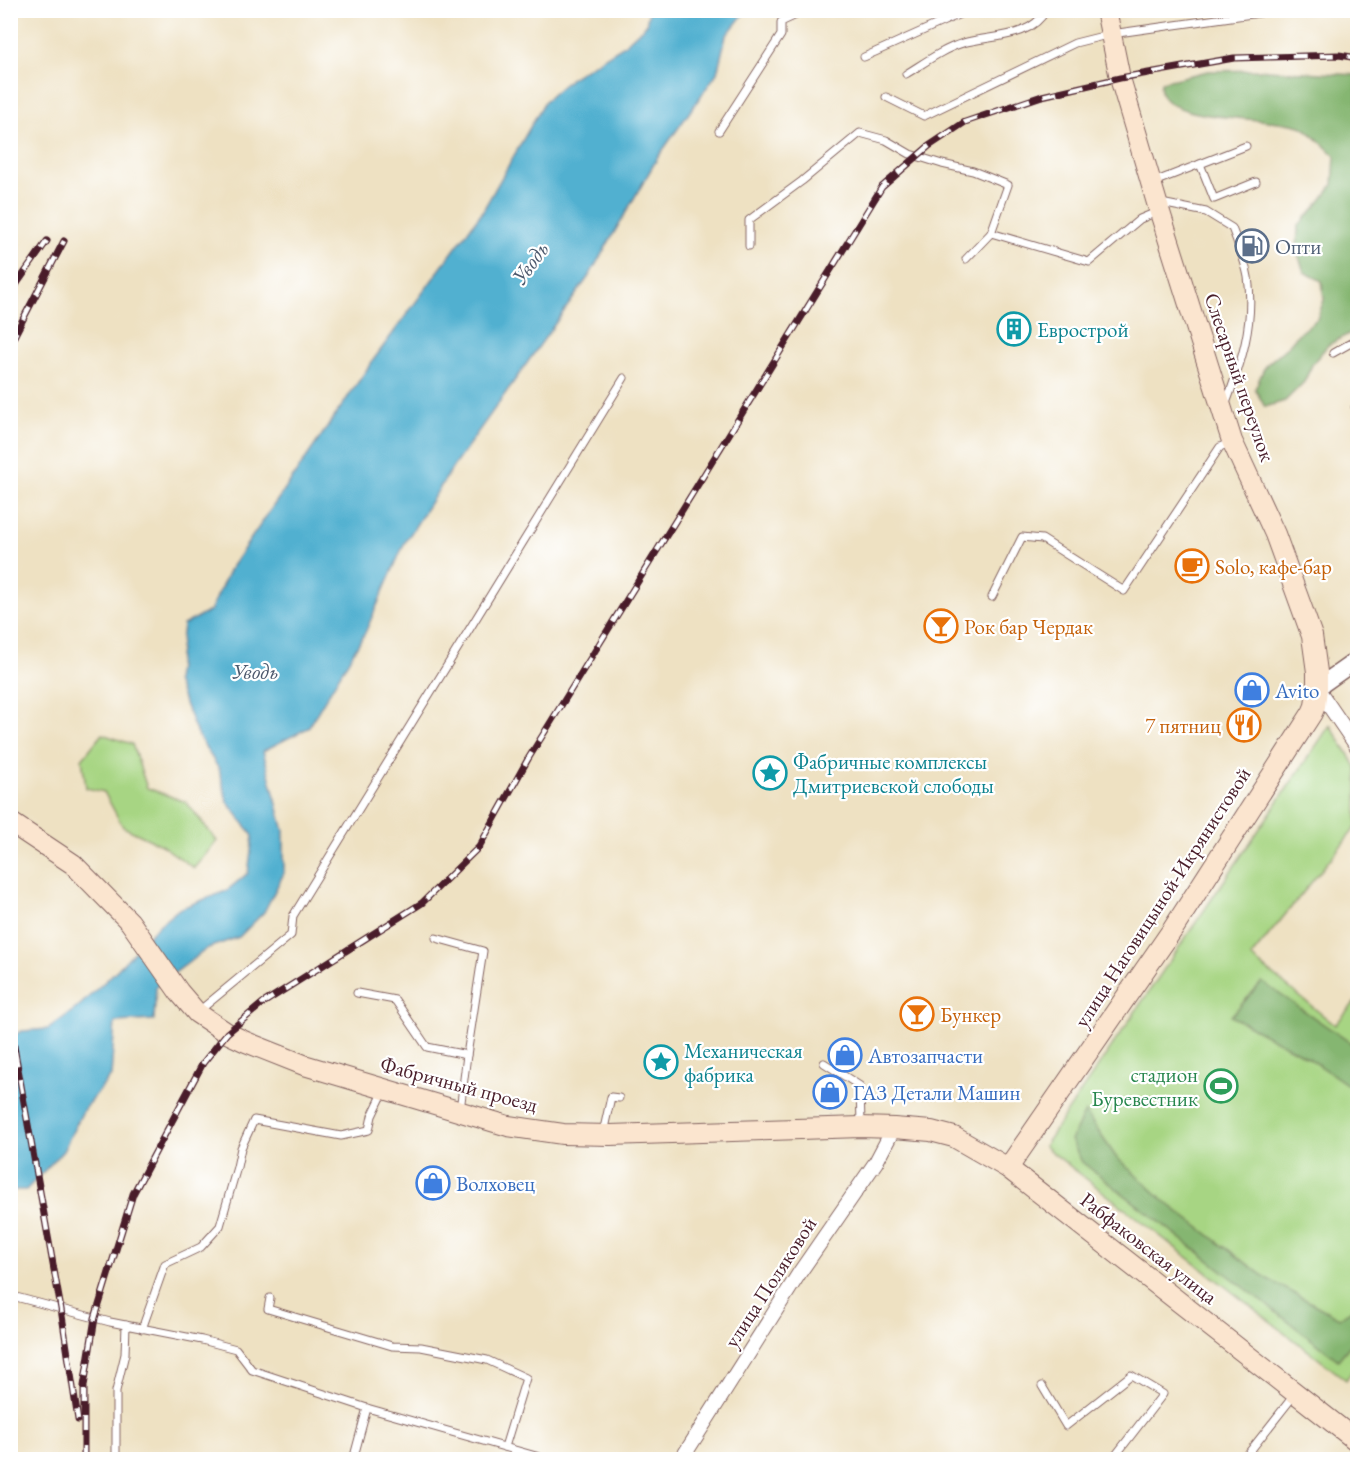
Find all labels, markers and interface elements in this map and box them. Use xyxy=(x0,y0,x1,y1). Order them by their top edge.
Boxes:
fuel station icon: Опти xyxy=(1234,228,1270,264)
place label: Опти xyxy=(1275,233,1321,260)
water label: Уводь xyxy=(505,236,555,290)
street label: Слесарный переулок xyxy=(1198,289,1282,465)
building icon: Еврострой xyxy=(996,311,1032,347)
place label: Еврострой xyxy=(1037,316,1129,343)
cafe icon: Solo, кафе-бар xyxy=(1174,548,1210,584)
place label: Solo, кафе-бар xyxy=(1215,553,1332,580)
bar icon: Рок бар Чердак xyxy=(923,608,959,644)
place label: Рок бар Чердак xyxy=(964,613,1093,640)
water label: Уводь xyxy=(232,657,278,686)
shop icon: Avito xyxy=(1234,672,1270,708)
place label: Avito xyxy=(1274,677,1319,704)
restaurant icon: 7 пятниц xyxy=(1226,707,1262,743)
place label: 7 пятниц xyxy=(1145,712,1221,739)
place label: Фабричные комплексы Дмитриевской слободы xyxy=(793,748,994,799)
place icon: Фабричные комплексы Дмитриевской слободы xyxy=(752,755,788,791)
street label: улица Наговицыной-Икрянистовой xyxy=(1068,762,1256,1032)
bar icon: Бункер xyxy=(899,996,935,1032)
place label: Бункер xyxy=(940,1001,1001,1028)
place label: Механическая фабрика xyxy=(684,1037,803,1088)
shop icon: Автозапчасти xyxy=(827,1037,863,1073)
place label: Автозапчасти xyxy=(867,1042,983,1069)
place icon: Механическая фабрика xyxy=(643,1044,679,1080)
street label: Фабричный проезд xyxy=(377,1050,541,1118)
place label: стадион Буревестник xyxy=(1091,1061,1198,1112)
sports icon: стадион Буревестник xyxy=(1203,1068,1239,1104)
shop icon: ГАЗ Детали Машин xyxy=(812,1074,848,1110)
place label: ГАЗ Детали Машин xyxy=(853,1079,1020,1106)
shop icon: Волховец xyxy=(415,1165,451,1201)
place label: Волховец xyxy=(456,1170,535,1197)
street label: Рабфаковская улица xyxy=(1075,1186,1223,1310)
street label: улица Поляковой xyxy=(718,1212,822,1352)

